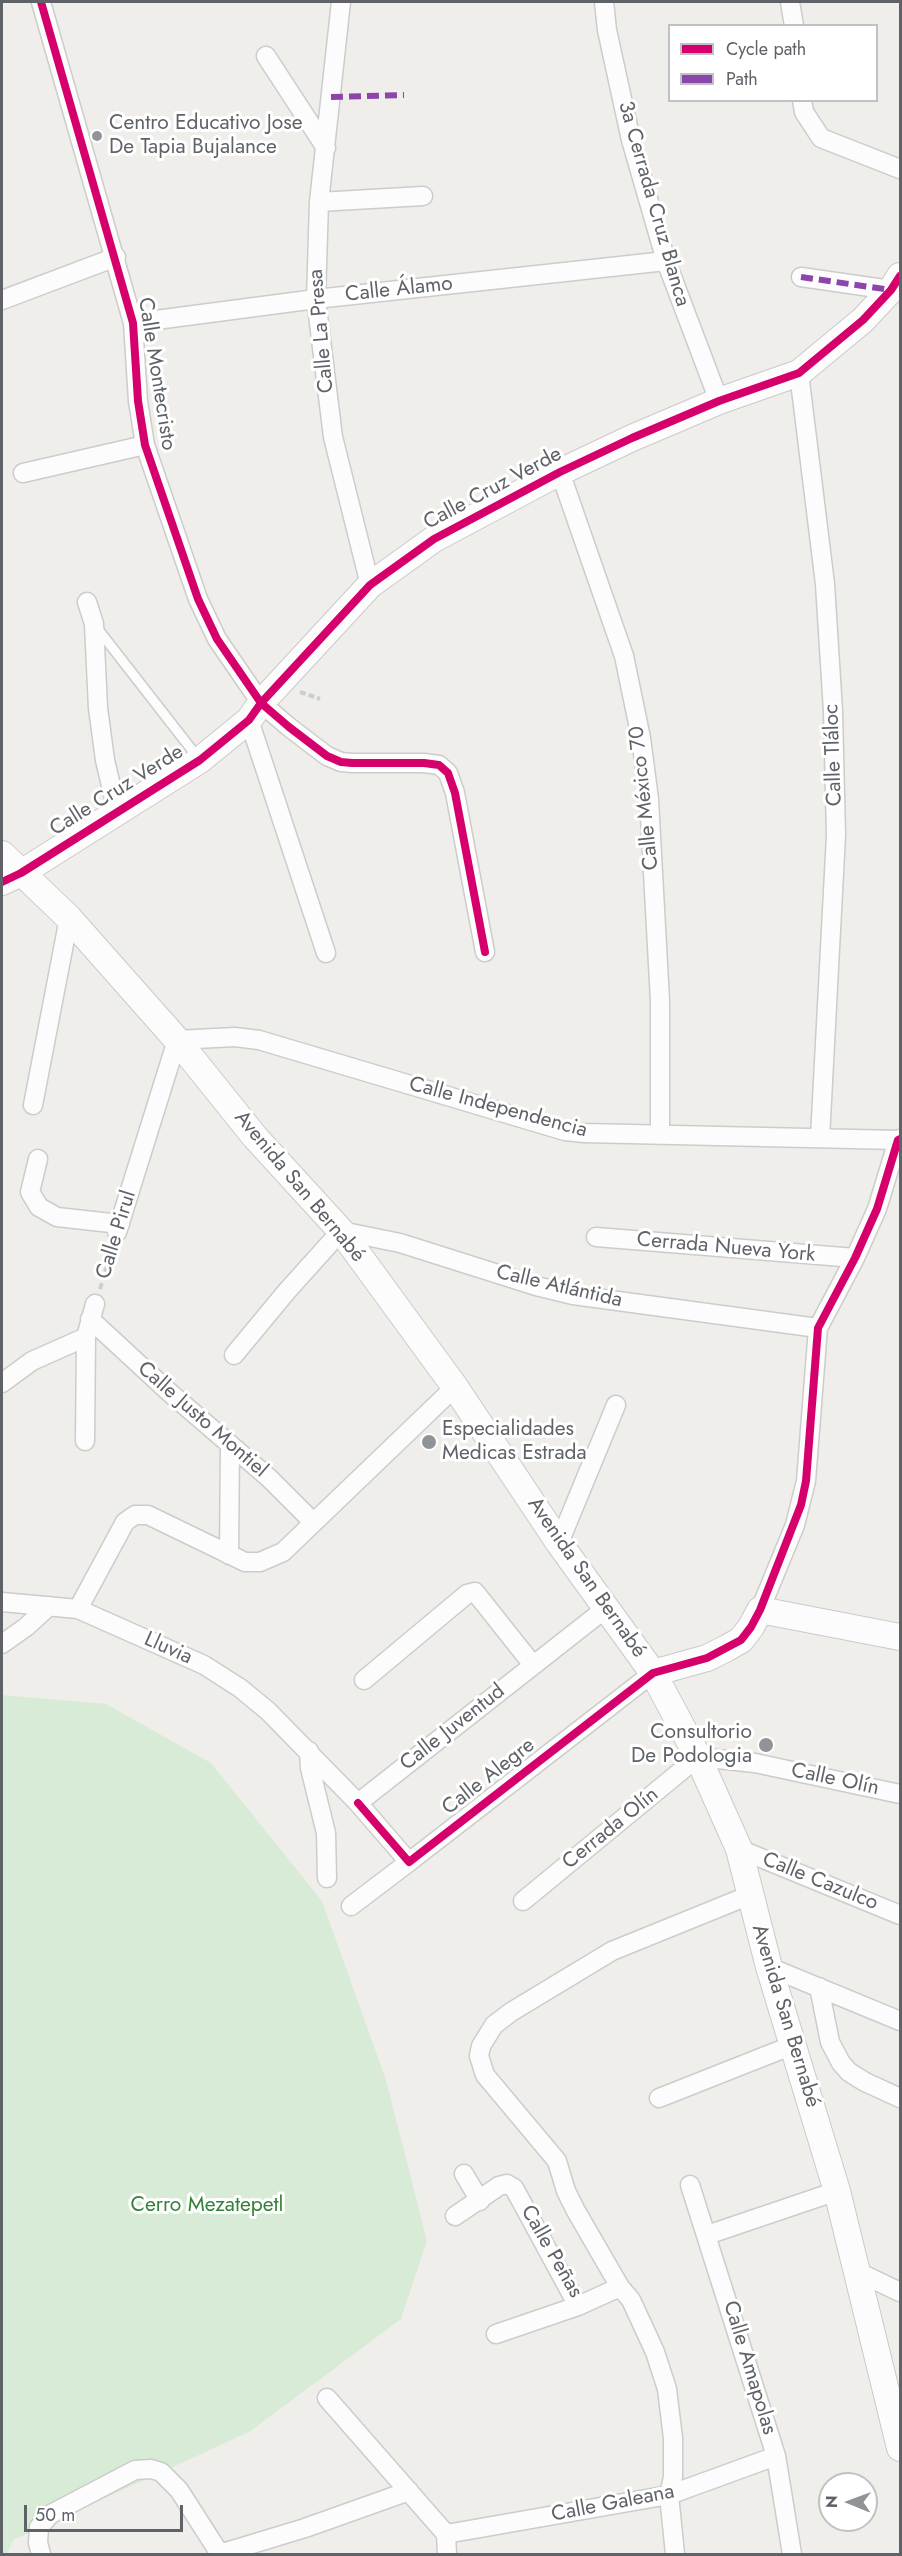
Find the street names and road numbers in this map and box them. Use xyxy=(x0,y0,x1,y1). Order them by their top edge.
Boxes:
street label: 3a Cerrada Cruz Blanca xyxy=(612,98,694,310)
street label: Calle La Presa xyxy=(304,268,340,394)
street label: Calle Álamo xyxy=(344,272,454,308)
street label: Calle Montecristo xyxy=(131,296,181,452)
street label: Calle Cruz Verde xyxy=(420,442,566,536)
street label: Calle Tláloc xyxy=(820,703,848,807)
street label: Calle México 70 xyxy=(625,725,665,871)
street label: Calle Cruz Verde xyxy=(46,740,188,842)
street label: Calle Independencia xyxy=(406,1072,590,1144)
street label: Avenida San Bernabé xyxy=(228,1106,370,1268)
street label: Calle Pirul xyxy=(92,1188,142,1282)
street label: Cerrada Nueva York xyxy=(636,1228,816,1268)
street label: Calle Atlántida xyxy=(493,1260,625,1314)
street label: Calle Justo Montiel xyxy=(132,1357,272,1483)
street label: Avenida San Bernabé xyxy=(521,1493,651,1663)
street label: Lluvia xyxy=(140,1627,196,1671)
street label: Calle Juventud xyxy=(396,1679,510,1777)
street label: Calle Alegre xyxy=(438,1733,540,1821)
street label: Calle Olín xyxy=(789,1758,881,1802)
street label: Cerrada Olín xyxy=(558,1783,664,1875)
street label: Calle Cazulco xyxy=(758,1847,882,1917)
street label: Avenida San Bernabé xyxy=(745,1921,825,2111)
street label: Calle Peñas xyxy=(514,2201,588,2303)
street label: Calle Amapolas xyxy=(717,2298,781,2438)
street label: Calle Galeana xyxy=(549,2480,677,2528)

